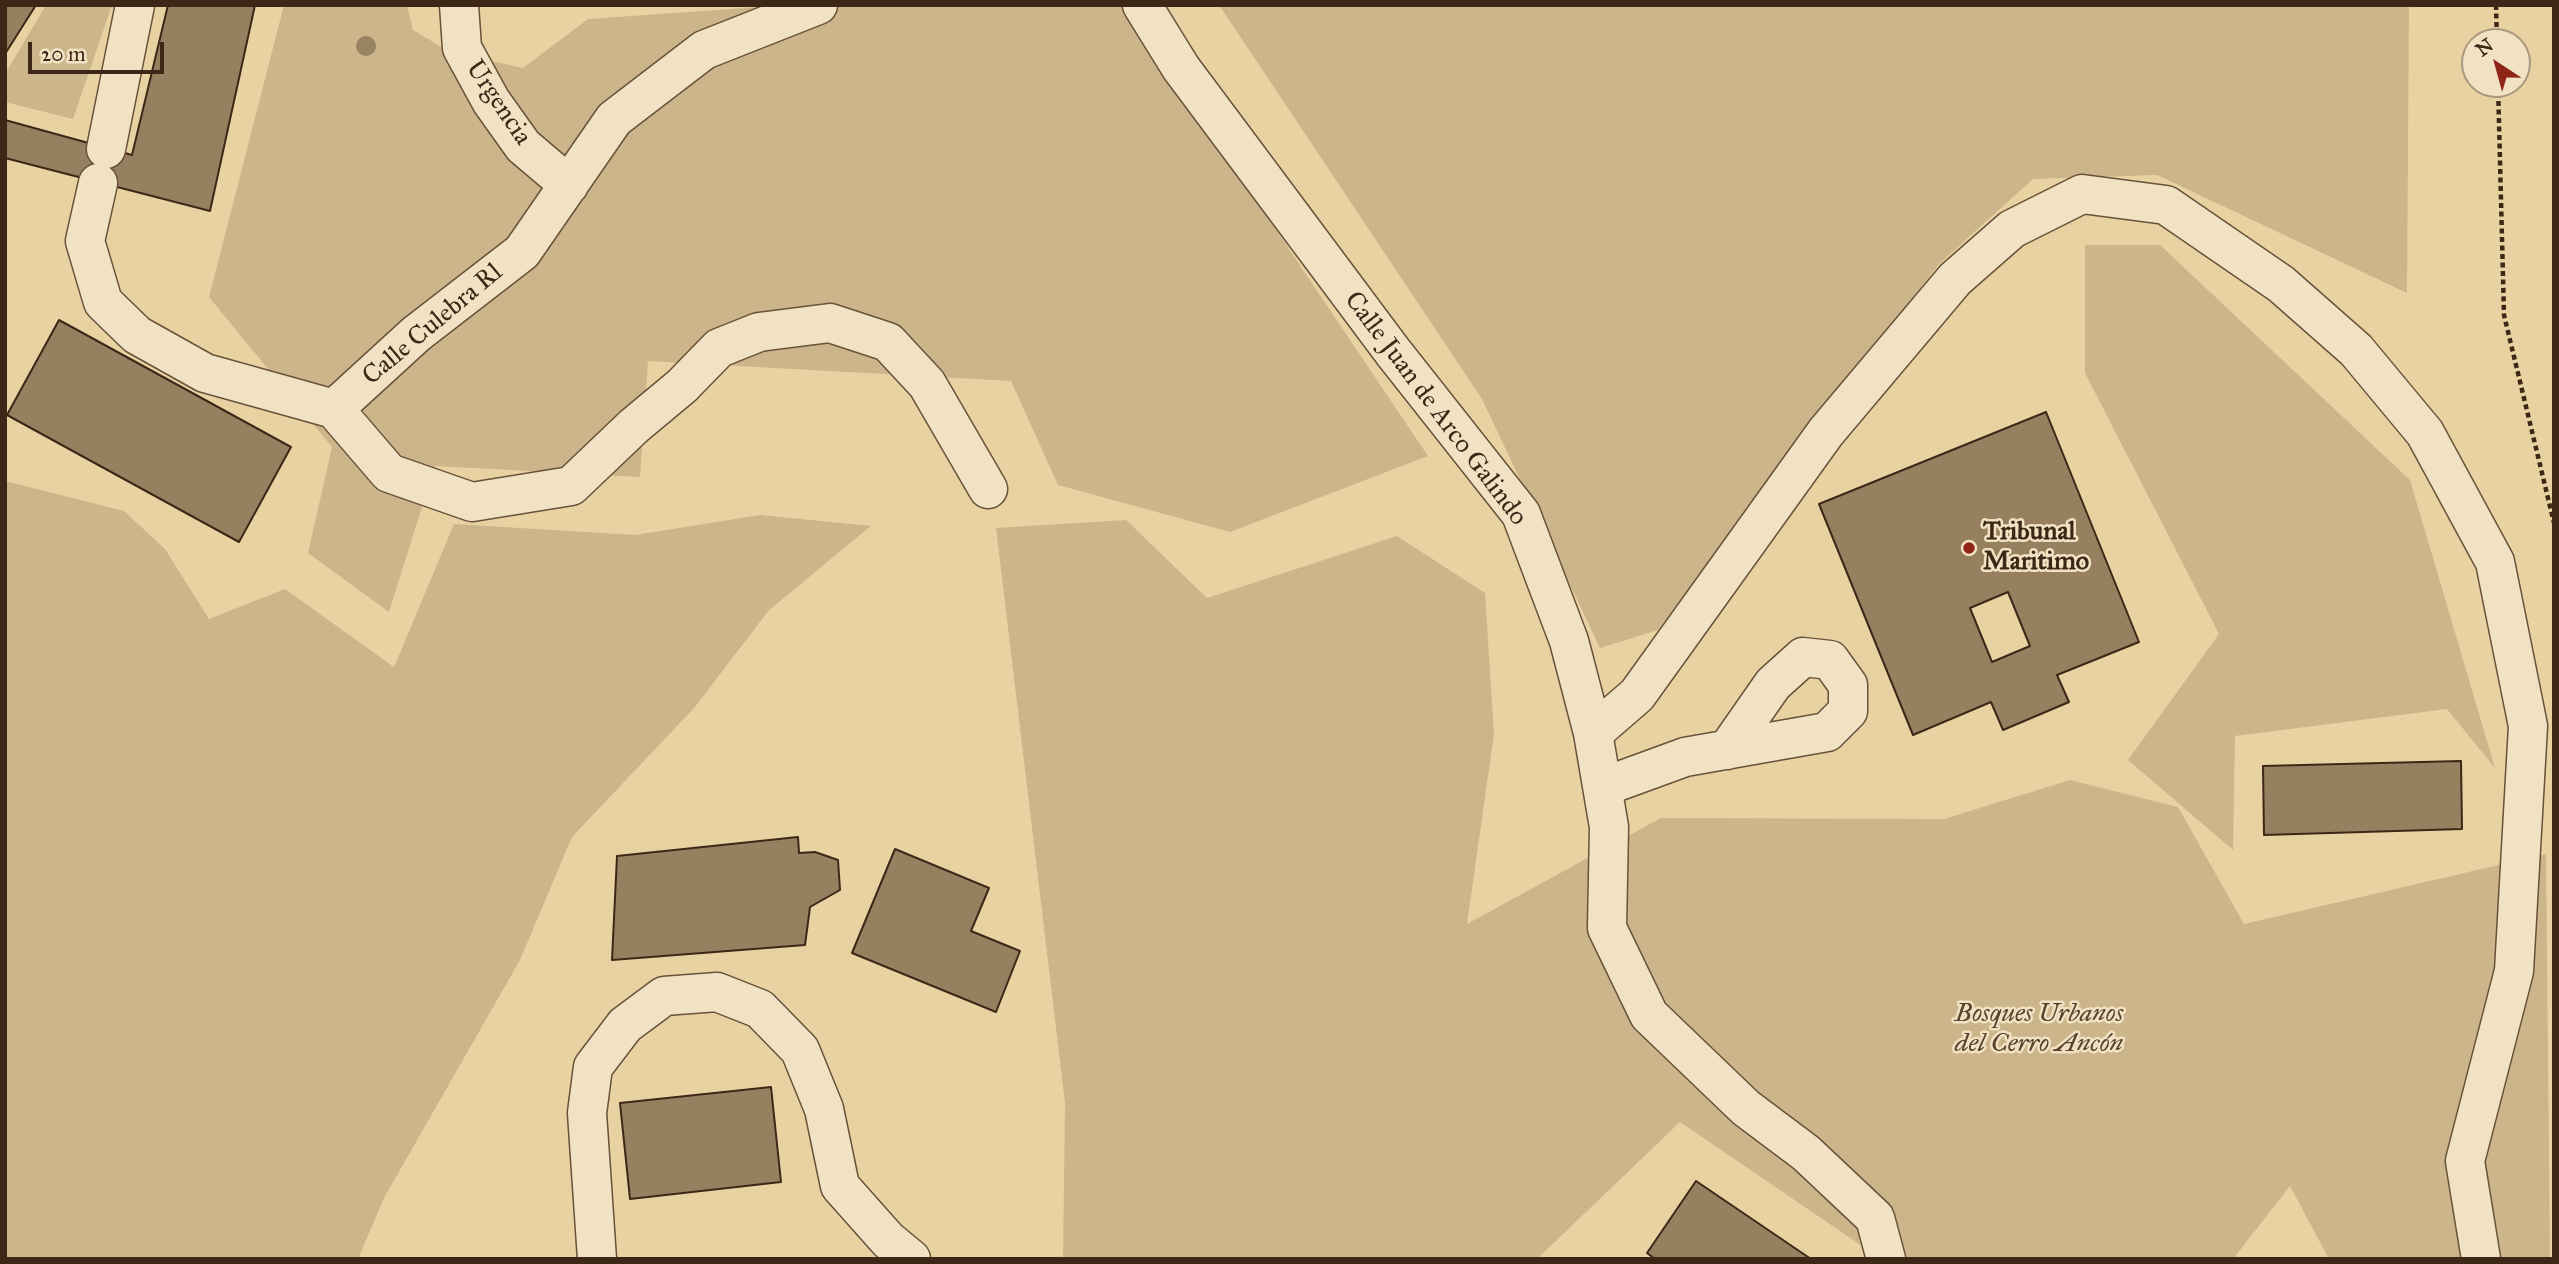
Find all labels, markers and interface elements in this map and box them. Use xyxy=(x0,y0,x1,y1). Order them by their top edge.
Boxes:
scale bar xyxy=(32,28,168,72)
north arrow xyxy=(2461,28,2531,98)
text: N xyxy=(2471,33,2498,61)
text: 20 m xyxy=(41,41,86,67)
street label: Urgencia xyxy=(458,55,538,151)
street label: Calle Culebra Rl xyxy=(357,258,509,392)
street label: Calle Juan de Arco Galindo xyxy=(1337,286,1533,532)
place label: Tribunal Maritimo xyxy=(1983,517,2089,578)
marker: Tribunal Maritimo xyxy=(1961,540,1977,556)
park label: Bosques Urbanos del Cerro Ancón xyxy=(1955,999,2123,1060)

